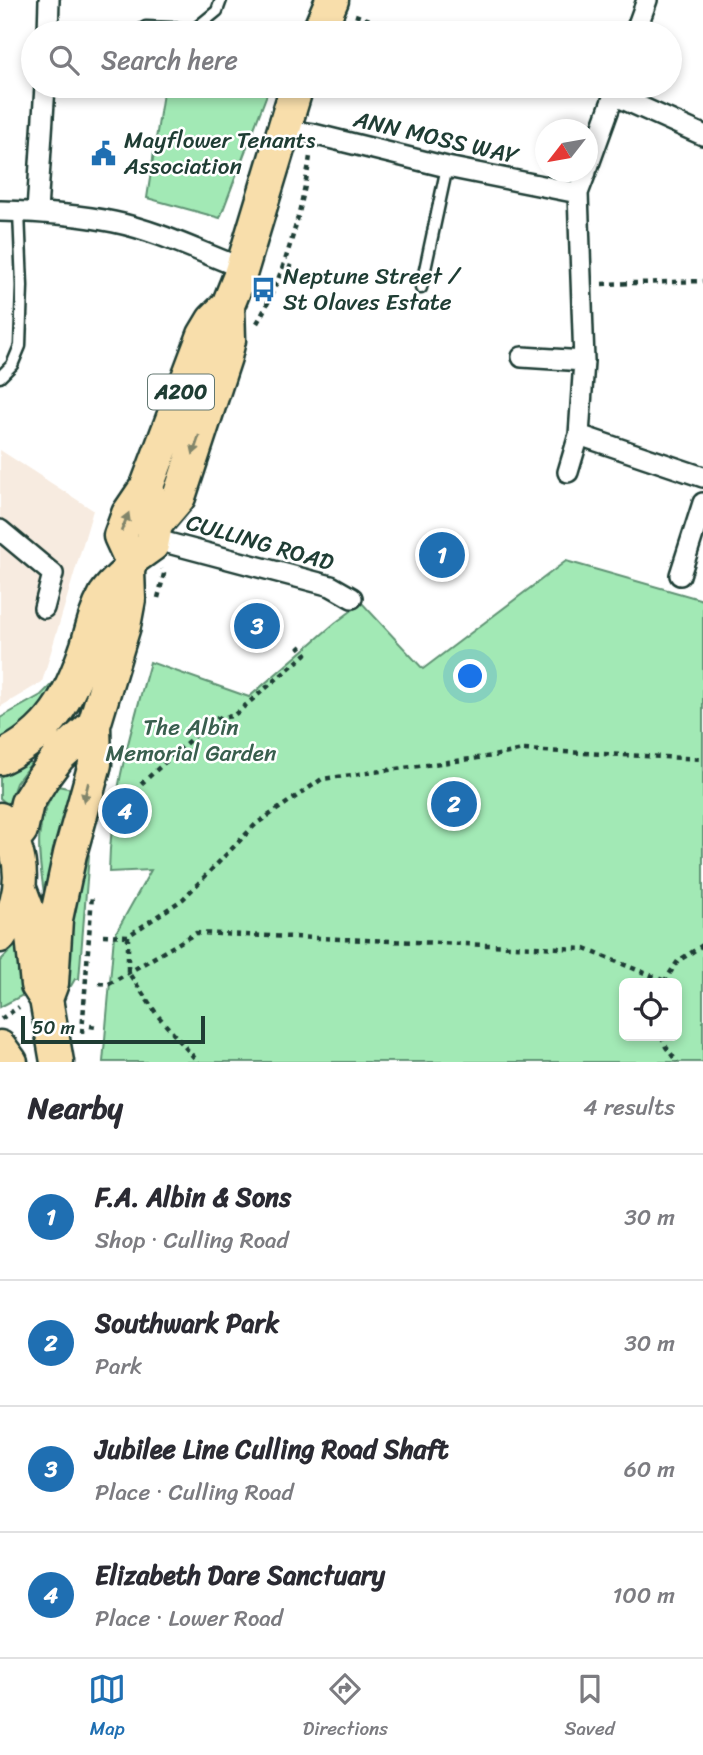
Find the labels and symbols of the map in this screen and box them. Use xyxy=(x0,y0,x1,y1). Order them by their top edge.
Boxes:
street label: ANN MOSS WAY xyxy=(349,98,523,177)
north arrow xyxy=(535,119,598,182)
place label: Mayflower Tenants Association xyxy=(123,120,316,187)
public building icon: Mayflower Tenants Association xyxy=(90,139,118,167)
place label: Neptune Street / St Olaves Estate xyxy=(283,256,462,323)
bus stop icon: Neptune Street / St Olaves Estate xyxy=(249,275,277,303)
road number: A200 xyxy=(148,374,214,410)
one-way arrow xyxy=(190,434,201,455)
street label: CULLING ROAD xyxy=(181,502,339,583)
one-way arrow xyxy=(120,511,131,532)
pin: 1 xyxy=(419,529,465,581)
pin: 3 xyxy=(234,600,280,652)
your location xyxy=(453,659,487,693)
park label: The Albin Memorial Garden xyxy=(106,707,277,774)
pin: 2 xyxy=(431,778,477,830)
one-way arrow xyxy=(80,781,91,803)
pin: 4 xyxy=(102,785,148,837)
scale bar xyxy=(21,1013,205,1045)

